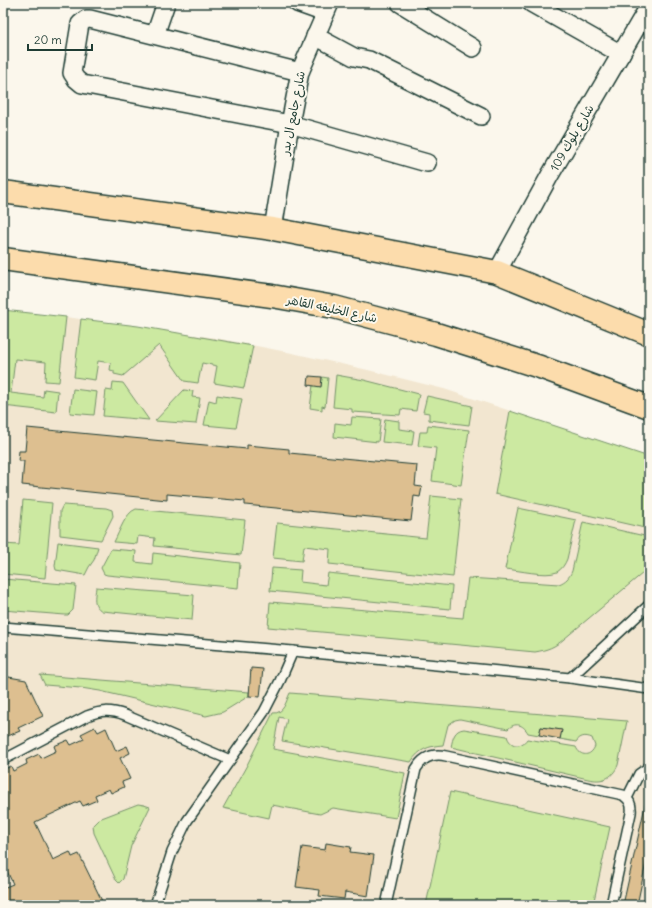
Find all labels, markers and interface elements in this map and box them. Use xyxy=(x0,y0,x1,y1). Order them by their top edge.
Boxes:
scale bar xyxy=(28,26,92,52)
text: 20 m xyxy=(34,32,62,47)
street label: شارع جامع ال بدر xyxy=(277,70,310,158)
street label: شارع بلوك 109 xyxy=(546,102,598,175)
street label: شارع الخليفه القاهر xyxy=(284,291,379,327)

